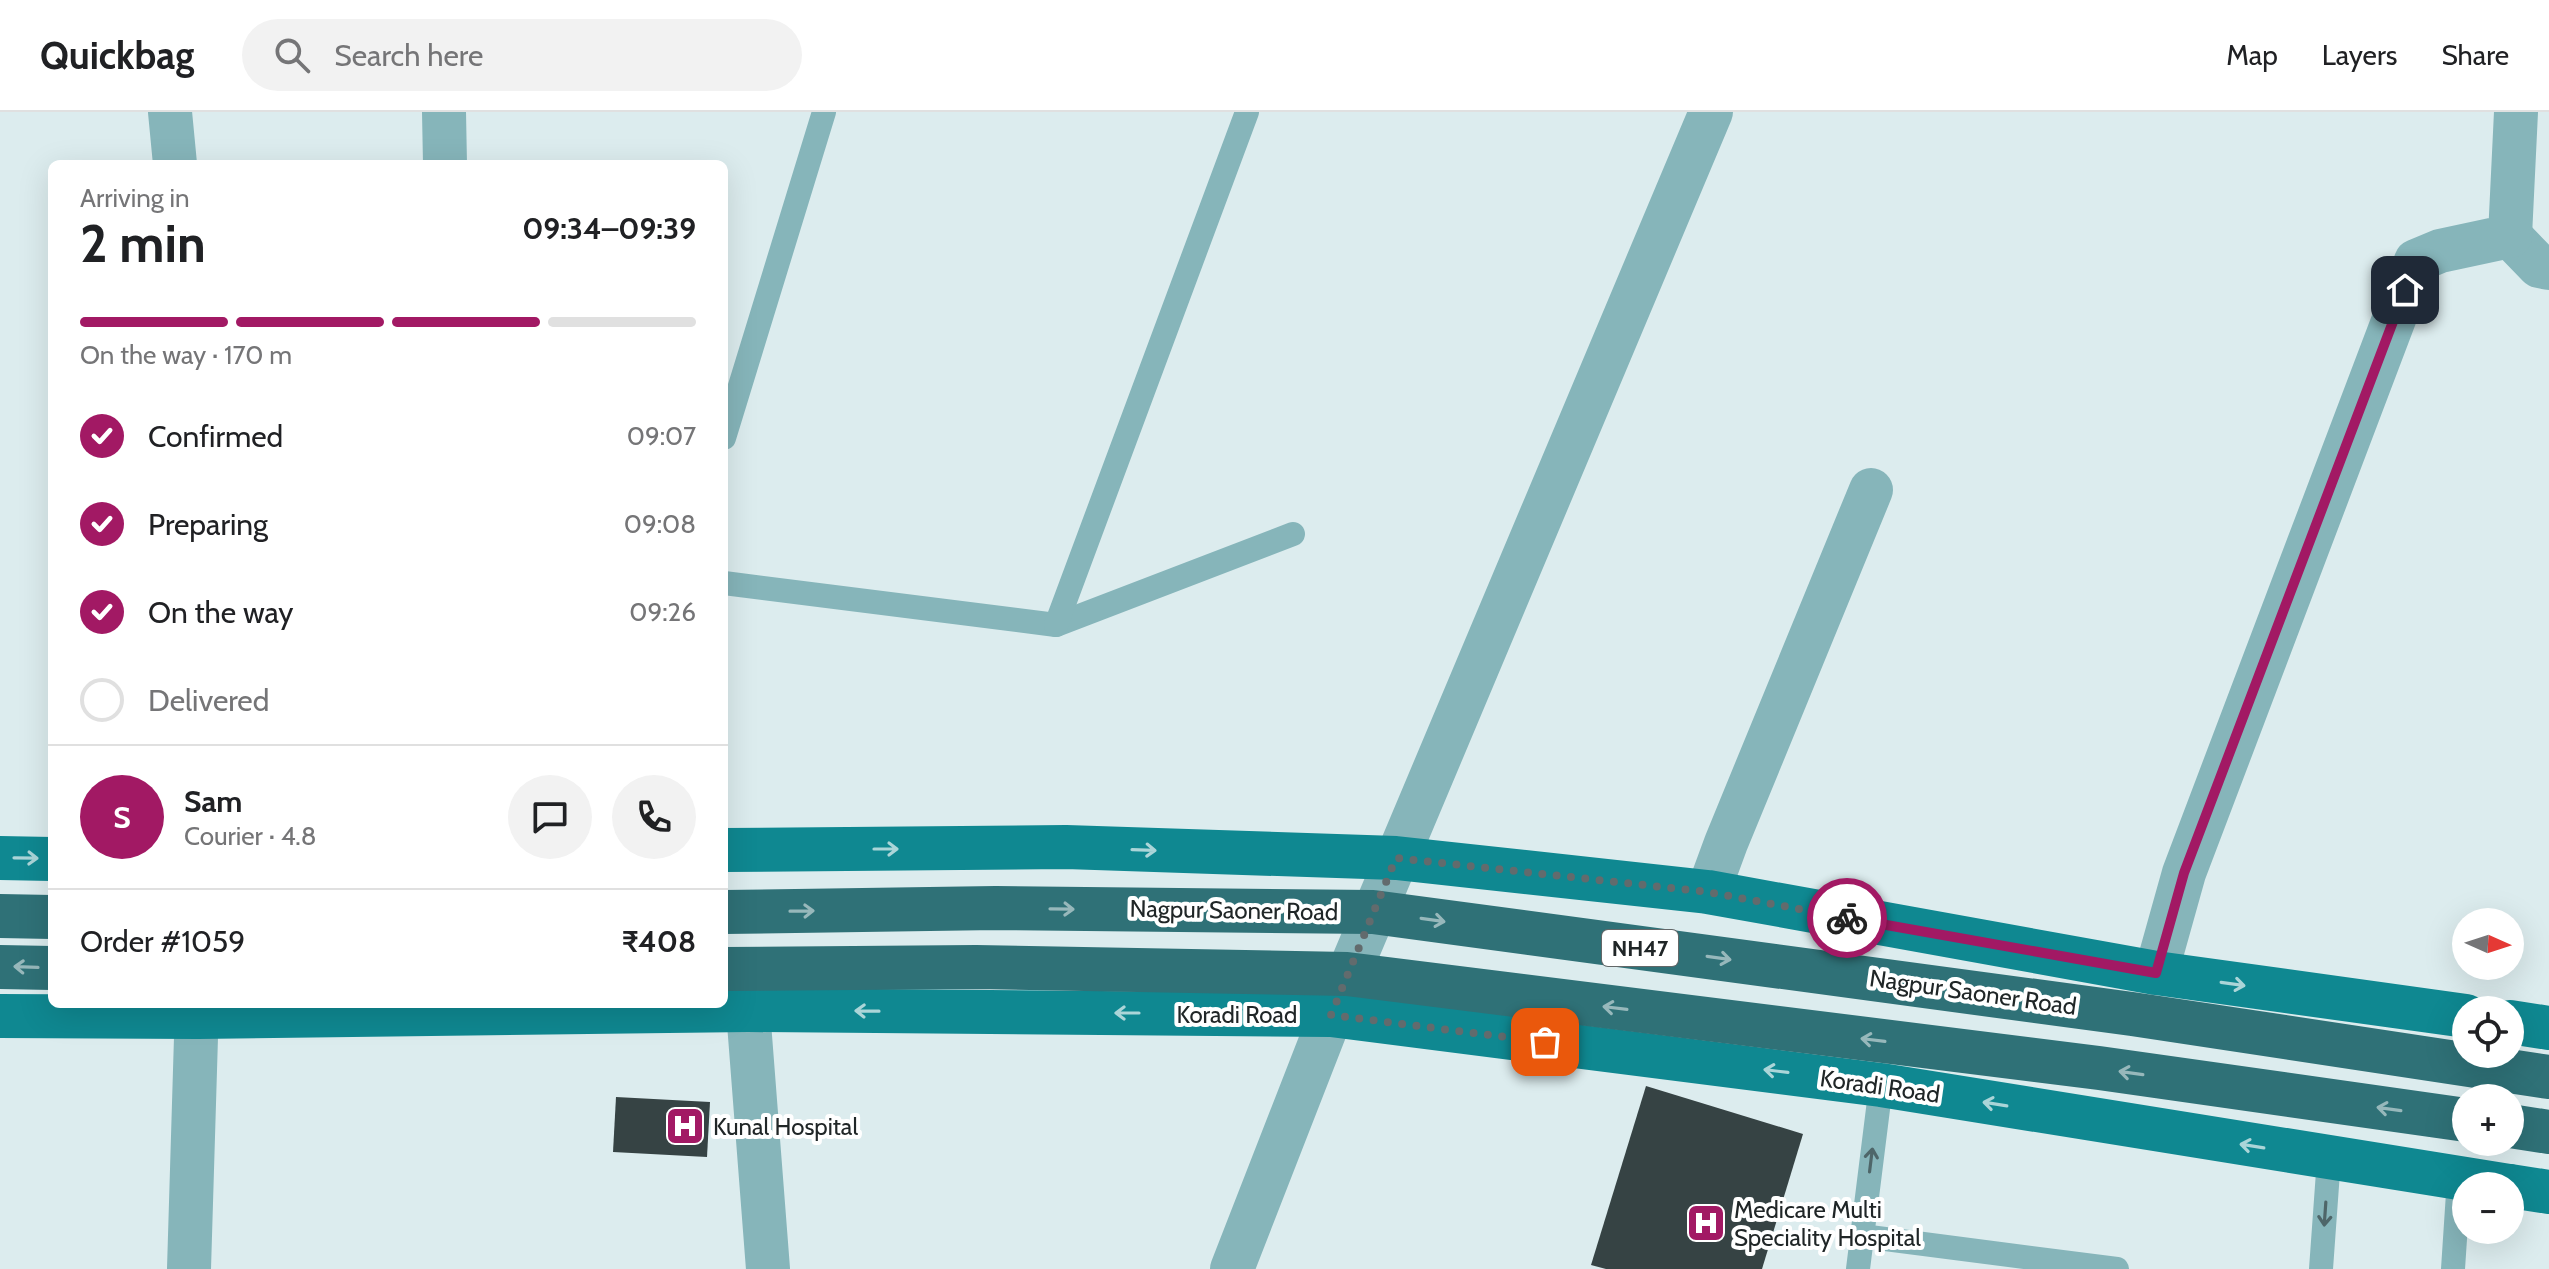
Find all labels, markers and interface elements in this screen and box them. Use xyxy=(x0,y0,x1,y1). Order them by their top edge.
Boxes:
search box xyxy=(242,19,802,91)
text: Quickbag xyxy=(40,32,194,79)
icon: search xyxy=(270,33,314,77)
text: Search here xyxy=(334,37,483,74)
text: Map xyxy=(2226,38,2278,72)
text: Layers xyxy=(2322,38,2397,72)
text: Share xyxy=(2441,38,2509,72)
text: Arriving in xyxy=(80,182,190,214)
text: 09:34–09:39 xyxy=(522,210,696,247)
text: 2 min xyxy=(80,212,206,275)
pin xyxy=(2371,256,2439,324)
icon: home xyxy=(2383,268,2427,312)
text: On the way · 170 m xyxy=(80,339,292,371)
icon: check xyxy=(80,414,124,458)
text: Confirmed xyxy=(148,418,283,455)
text: 09:07 xyxy=(627,420,696,452)
icon: check xyxy=(80,502,124,546)
text: Preparing xyxy=(148,506,268,543)
text: 09:08 xyxy=(624,508,696,540)
icon: check xyxy=(80,590,124,634)
text: On the way xyxy=(148,594,293,631)
text: 09:26 xyxy=(629,596,696,628)
text: Delivered xyxy=(148,682,269,719)
button: chat xyxy=(508,775,592,859)
button: phone xyxy=(612,775,696,859)
text: Sam xyxy=(184,783,242,820)
text: S xyxy=(113,799,131,836)
text: Courier · 4.8 xyxy=(184,820,317,852)
one-way arrow xyxy=(872,841,899,856)
one-way arrow xyxy=(1130,842,1157,857)
one-way arrow xyxy=(12,851,39,866)
courier xyxy=(1807,878,1887,958)
street label: Nagpur Saoner Road xyxy=(1129,894,1339,926)
icon: bike xyxy=(1825,896,1869,940)
one-way arrow xyxy=(1048,901,1075,917)
one-way arrow xyxy=(788,903,815,919)
north arrow xyxy=(2452,908,2524,980)
map controls xyxy=(2452,908,2524,1244)
one-way arrow xyxy=(1420,913,1446,928)
text: Order #1059 xyxy=(80,923,245,960)
text: ₹408 xyxy=(622,923,696,960)
road number: NH47 xyxy=(1602,930,1678,966)
one-way arrow xyxy=(1706,951,1731,966)
one-way arrow xyxy=(13,960,40,975)
street label: Nagpur Saoner Road xyxy=(1868,963,2078,1021)
one-way arrow xyxy=(2220,977,2245,992)
button: locate xyxy=(2452,996,2524,1068)
street label: Koradi Road xyxy=(1177,1000,1297,1029)
one-way arrow xyxy=(1603,1000,1628,1015)
one-way arrow xyxy=(854,1003,881,1019)
one-way arrow xyxy=(1114,1005,1141,1021)
pin xyxy=(1511,1008,1579,1076)
icon: bag xyxy=(1523,1020,1567,1064)
one-way arrow xyxy=(1860,1033,1887,1048)
street label: Koradi Road xyxy=(1818,1063,1942,1109)
one-way arrow xyxy=(1763,1064,1790,1079)
one-way arrow xyxy=(2119,1065,2144,1080)
button: + xyxy=(2452,1084,2524,1156)
one-way arrow xyxy=(1983,1095,2008,1110)
one-way arrow xyxy=(2377,1101,2402,1116)
hospital icon: Kunal Hospital xyxy=(664,1105,706,1147)
place label: Kunal Hospital xyxy=(713,1112,858,1141)
one-way arrow xyxy=(2240,1137,2265,1152)
one-way arrow xyxy=(1863,1147,1878,1174)
button: − xyxy=(2452,1172,2524,1244)
place label: Medicare Multi Speciality Hospital xyxy=(1734,1195,1921,1252)
one-way arrow xyxy=(2317,1200,2332,1227)
hospital icon: Medicare Multi Speciality Hospital xyxy=(1685,1202,1727,1244)

